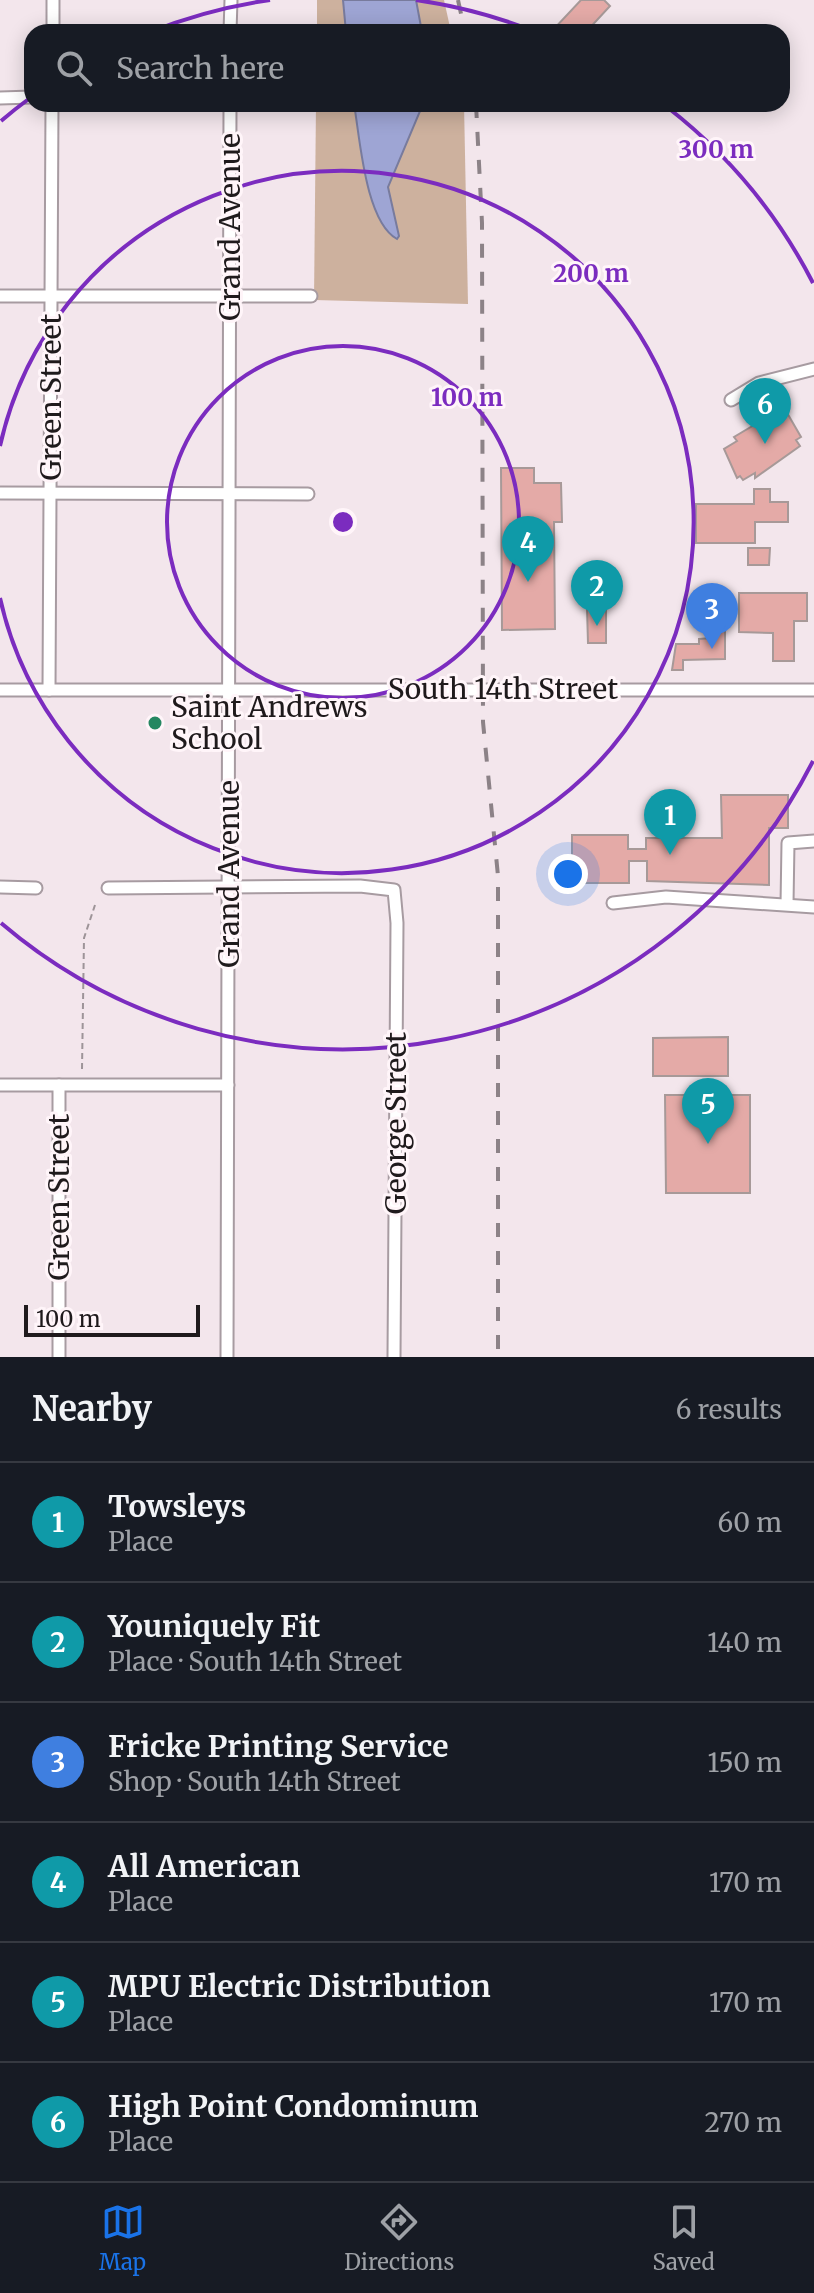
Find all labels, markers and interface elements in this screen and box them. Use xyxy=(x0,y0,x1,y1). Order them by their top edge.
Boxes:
search box xyxy=(24,24,790,112)
icon: search xyxy=(52,46,96,90)
text: Search here xyxy=(116,49,284,87)
street label: Grand Avenue xyxy=(212,133,248,321)
text: 300 m xyxy=(678,134,754,165)
text: 200 m xyxy=(553,258,629,289)
street label: Green Street xyxy=(33,314,69,480)
pin: 6 xyxy=(739,378,791,444)
text: 100 m xyxy=(431,382,503,413)
centre of rings xyxy=(329,508,357,536)
pin: 4 xyxy=(502,516,554,582)
pin: 2 xyxy=(571,560,623,626)
pin: 3 xyxy=(686,583,738,649)
street label: South 14th Street xyxy=(388,671,618,707)
place label: Saint Andrews School xyxy=(171,689,368,757)
marker: Saint Andrews School xyxy=(146,714,164,732)
street label: Grand Avenue xyxy=(211,780,247,968)
pin: 1 xyxy=(644,789,696,855)
your location xyxy=(548,854,588,894)
street label: George Street xyxy=(378,1032,414,1214)
pin: 5 xyxy=(682,1078,734,1144)
street label: Green Street xyxy=(41,1114,77,1280)
scale bar xyxy=(24,1301,200,1337)
text: 100 m xyxy=(36,1305,101,1333)
text: Nearby xyxy=(32,1388,152,1430)
text: 6 results xyxy=(676,1393,782,1426)
text: Towsleys xyxy=(108,1487,246,1525)
text: 1 xyxy=(52,1506,64,1539)
text: 60 m xyxy=(718,1506,782,1539)
text: Place xyxy=(108,1525,173,1558)
text: Youniquely Fit xyxy=(108,1607,320,1645)
text: 2 xyxy=(50,1626,66,1659)
text: 140 m xyxy=(707,1626,782,1659)
text: Place · South 14th Street xyxy=(108,1645,402,1678)
text: Fricke Printing Service xyxy=(108,1727,449,1765)
text: 3 xyxy=(51,1746,65,1779)
text: 150 m xyxy=(708,1746,782,1779)
text: Shop · South 14th Street xyxy=(108,1765,401,1798)
text: All American xyxy=(108,1847,300,1885)
text: 4 xyxy=(50,1866,66,1899)
text: 170 m xyxy=(709,1866,782,1899)
text: Place xyxy=(108,1885,173,1918)
text: MPU Electric Distribution xyxy=(108,1967,491,2005)
text: 5 xyxy=(50,1986,66,2019)
text: 170 m xyxy=(709,1986,782,2019)
text: Place xyxy=(108,2005,173,2038)
text: High Point Condominum xyxy=(108,2087,478,2125)
text: 6 xyxy=(50,2106,66,2139)
text: 270 m xyxy=(705,2106,782,2139)
text: Place xyxy=(108,2125,173,2158)
tab: Map xyxy=(99,2200,146,2276)
tab: Directions xyxy=(344,2200,454,2276)
tab: Saved xyxy=(653,2200,715,2276)

